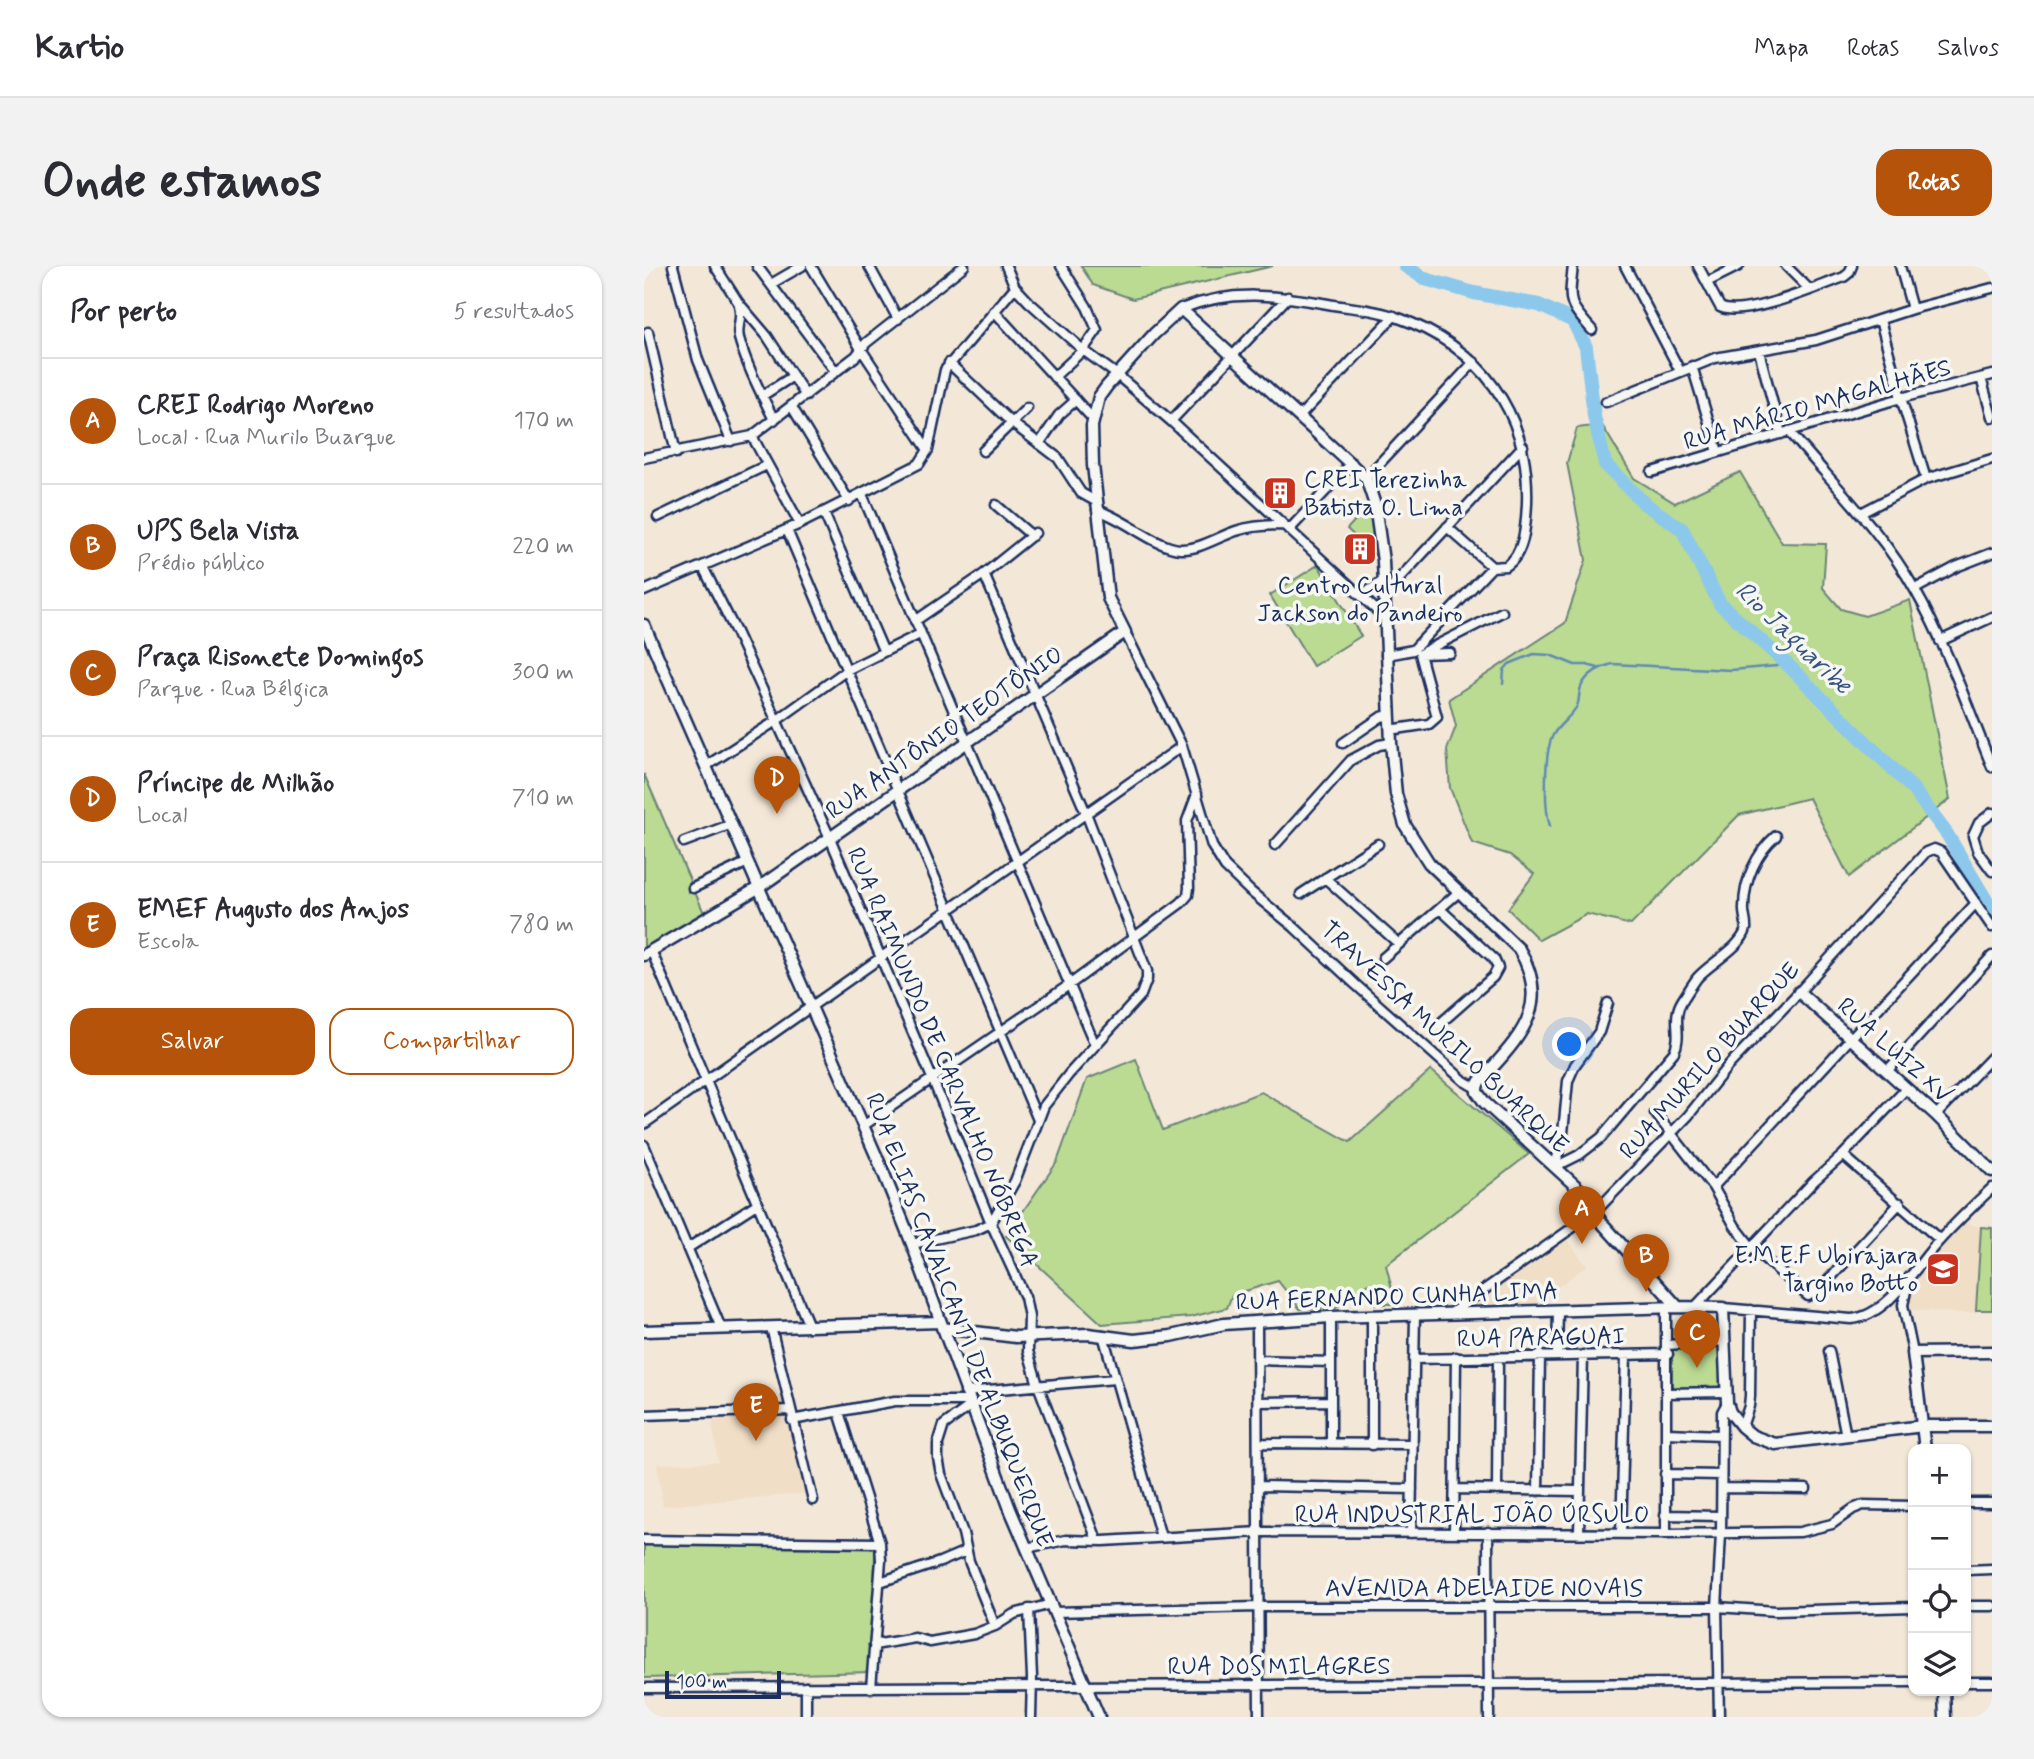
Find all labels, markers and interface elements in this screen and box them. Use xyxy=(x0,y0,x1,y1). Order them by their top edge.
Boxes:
text: Kartio xyxy=(35,26,124,70)
text: Mapa xyxy=(1754,33,1809,64)
text: Rotas xyxy=(1847,33,1899,64)
text: Salvos xyxy=(1937,33,1999,64)
button: Rotas xyxy=(1876,149,1992,216)
text: Onde estamos xyxy=(42,150,322,215)
text: Por perto xyxy=(70,292,177,331)
text: 5 resultados xyxy=(453,297,574,327)
street label: RUA MÁRIO MAGALHÃES xyxy=(1680,351,1955,459)
text: CREI Rodrigo Moreno xyxy=(137,389,374,423)
text: A xyxy=(85,406,101,436)
text: 170 m xyxy=(514,406,574,436)
text: Local · Rua Murilo Buarque xyxy=(137,423,396,453)
place label: CREI Terezinha Batista O. Lima xyxy=(1304,465,1467,524)
building icon: CREI Terezinha Batista O. Lima xyxy=(1261,474,1299,512)
text: UPS Bela Vista xyxy=(137,515,299,549)
building icon: Centro Cultural Jackson do Pandeiro xyxy=(1341,530,1379,568)
text: B xyxy=(86,532,100,562)
text: 220 m xyxy=(512,532,574,562)
text: Prédio público xyxy=(137,549,265,579)
place label: Centro Cultural Jackson do Pandeiro xyxy=(1257,571,1463,630)
water label: Rio Jaguaribe xyxy=(1725,574,1859,706)
street label: RUA ANTÔNIO TEOTÔNIO xyxy=(820,639,1070,827)
text: Praça Risonete Domingos xyxy=(137,641,423,675)
text: C xyxy=(85,658,101,688)
text: 300 m xyxy=(512,658,574,688)
text: Parque · Rua Bélgica xyxy=(137,675,329,705)
pin: D xyxy=(754,756,800,814)
text: Príncipe de Milhão xyxy=(137,767,334,801)
text: D xyxy=(85,784,101,814)
text: 710 m xyxy=(512,784,574,814)
text: Local xyxy=(137,801,187,831)
street label: RUA RAIMUNDO DE CARVALHO NÓBREGA xyxy=(839,843,1044,1272)
text: EMEF Augusto dos Anjos xyxy=(137,893,409,927)
text: E xyxy=(86,910,100,940)
text: 780 m xyxy=(509,910,574,940)
street label: TRAVESSA MURILO BUARQUE xyxy=(1313,915,1574,1161)
text: Escola xyxy=(137,927,199,957)
street label: RUA MURILO BUARQUE xyxy=(1613,956,1807,1166)
street label: RUA LUIZ XV xyxy=(1830,991,1958,1111)
button: Salvar xyxy=(70,1008,315,1075)
button: Compartilhar xyxy=(329,1008,574,1075)
your location xyxy=(1552,1027,1586,1061)
street label: RUA ELIAS CAVALCANTI DE ALBUQUERQUE xyxy=(857,1089,1060,1552)
pin: A xyxy=(1559,1186,1605,1244)
pin: B xyxy=(1623,1234,1669,1292)
place label: E.M.E.F Ubirajara Targino Botto xyxy=(1734,1241,1918,1302)
school or university icon: E.M.E.F Ubirajara Targino Botto xyxy=(1924,1250,1962,1288)
street label: RUA FERNANDO CUNHA LIMA xyxy=(1235,1276,1559,1319)
pin: C xyxy=(1674,1310,1720,1368)
street label: RUA PARAGUAI xyxy=(1457,1322,1625,1355)
pin: E xyxy=(733,1383,779,1441)
map controls xyxy=(1908,1444,1971,1696)
button: + xyxy=(1908,1444,1971,1507)
street label: RUA INDUSTRIAL JOÃO ÚRSULO xyxy=(1295,1500,1649,1531)
button: − xyxy=(1908,1507,1971,1570)
button: locate xyxy=(1908,1570,1971,1633)
street label: AVENIDA ADELAIDE NOVAIS xyxy=(1325,1574,1643,1605)
button: layers xyxy=(1908,1633,1971,1696)
street label: RUA DOS MILAGRES xyxy=(1168,1652,1390,1683)
scale bar xyxy=(665,1668,780,1700)
text: 100 m xyxy=(676,1670,727,1695)

